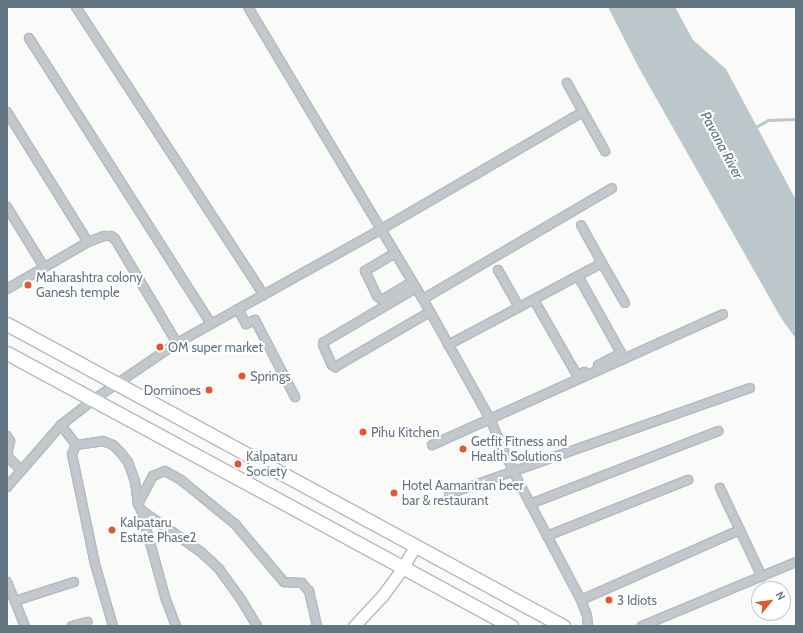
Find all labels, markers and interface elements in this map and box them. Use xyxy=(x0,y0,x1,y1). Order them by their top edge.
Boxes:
water label: Pavana River xyxy=(697,109,747,181)
place label: Maharashtra colony Ganesh temple xyxy=(36,270,143,301)
marker: Maharashtra colony Ganesh temple xyxy=(23,280,33,290)
place label: OM super market xyxy=(168,339,263,355)
marker: OM super market xyxy=(155,342,165,352)
place label: Springs xyxy=(250,368,291,384)
marker: Springs xyxy=(237,371,247,381)
place label: Dominoes xyxy=(144,382,201,398)
marker: Dominoes xyxy=(204,385,214,395)
place label: Pihu Kitchen xyxy=(371,424,440,440)
marker: Pihu Kitchen xyxy=(358,427,368,437)
place label: Getfit Fitness and Health Solutions xyxy=(471,434,567,465)
marker: Getfit Fitness and Health Solutions xyxy=(458,444,468,454)
place label: Kalpataru Society xyxy=(246,449,298,480)
marker: Kalpataru Society xyxy=(233,459,243,469)
place label: Hotel Aamantran beer bar & restaurant xyxy=(402,478,524,509)
marker: Hotel Aamantran beer bar & restaurant xyxy=(389,488,399,498)
place label: Kalpataru Estate Phase2 xyxy=(120,515,196,546)
marker: Kalpataru Estate Phase2 xyxy=(107,525,117,535)
north arrow xyxy=(751,581,791,621)
text: N xyxy=(773,589,789,602)
place label: 3 Idiots xyxy=(617,592,657,608)
marker: 3 Idiots xyxy=(604,595,614,605)

